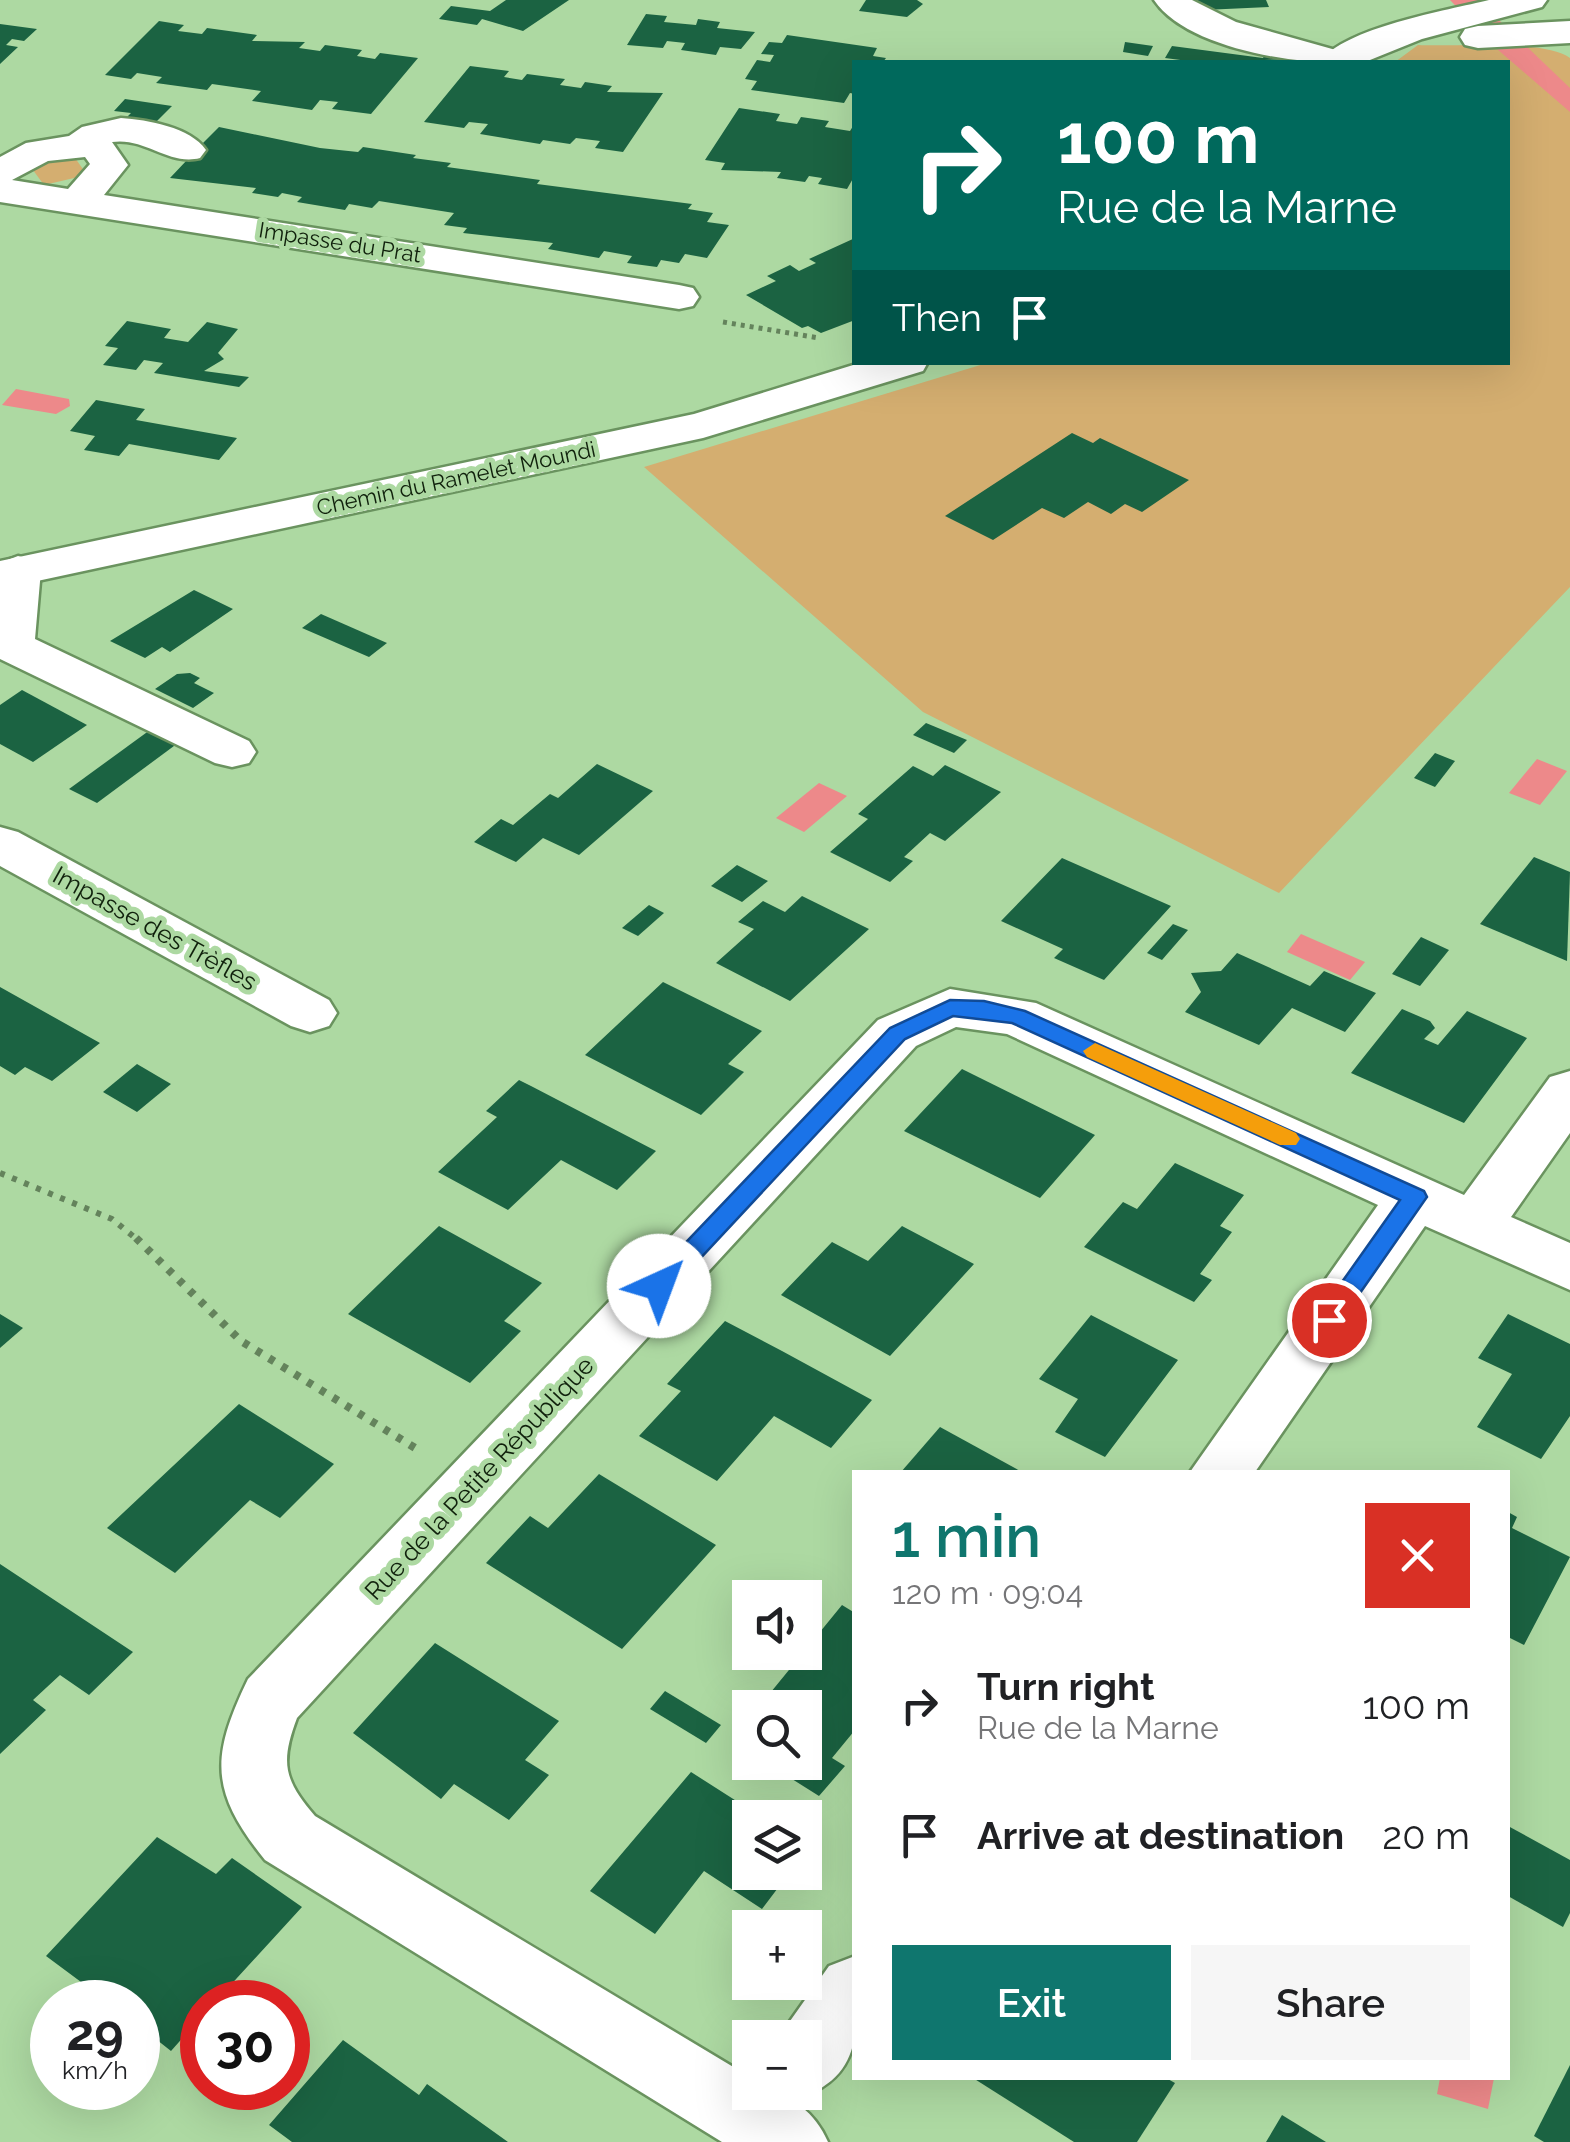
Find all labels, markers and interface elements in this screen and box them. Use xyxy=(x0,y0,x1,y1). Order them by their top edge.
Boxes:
text: 100 m xyxy=(1057,97,1260,179)
icon: right xyxy=(892,100,1022,230)
text: Rue de la Marne xyxy=(1057,181,1397,234)
street label: Impasse du Prat xyxy=(257,216,424,268)
icon: arrive xyxy=(1002,290,1057,345)
text: Then xyxy=(892,295,982,340)
street label: Chemin du Ramelet Moundi xyxy=(314,436,598,520)
street label: Impasse des Trèfles xyxy=(48,859,262,997)
position arrow xyxy=(607,1234,711,1338)
pin xyxy=(1287,1278,1372,1363)
icon: arrive xyxy=(1302,1293,1357,1348)
street label: Rue de la Petite République xyxy=(358,1350,600,1606)
text: 1 min xyxy=(892,1501,1041,1571)
button: close xyxy=(1365,1503,1470,1608)
text: 120 m · 09:04 xyxy=(892,1574,1083,1611)
map controls xyxy=(732,1580,822,2110)
button: sound xyxy=(732,1580,822,1670)
text: Turn right xyxy=(977,1664,1154,1709)
icon: right xyxy=(892,1678,947,1733)
text: 100 m xyxy=(1363,1683,1470,1728)
button: search xyxy=(732,1690,822,1780)
text: Rue de la Marne xyxy=(977,1709,1219,1746)
button: layers xyxy=(732,1800,822,1890)
icon: arrive xyxy=(892,1808,947,1863)
text: Arrive at destination xyxy=(977,1813,1344,1858)
text: 20 m xyxy=(1382,1813,1470,1858)
button: + xyxy=(732,1910,822,2000)
button: Exit xyxy=(892,1945,1171,2060)
button: Share xyxy=(1191,1945,1470,2060)
speed limit sign: 30 xyxy=(180,1980,310,2110)
text: 29 xyxy=(66,2003,124,2062)
button: − xyxy=(732,2020,822,2110)
text: km/h xyxy=(62,2055,128,2085)

